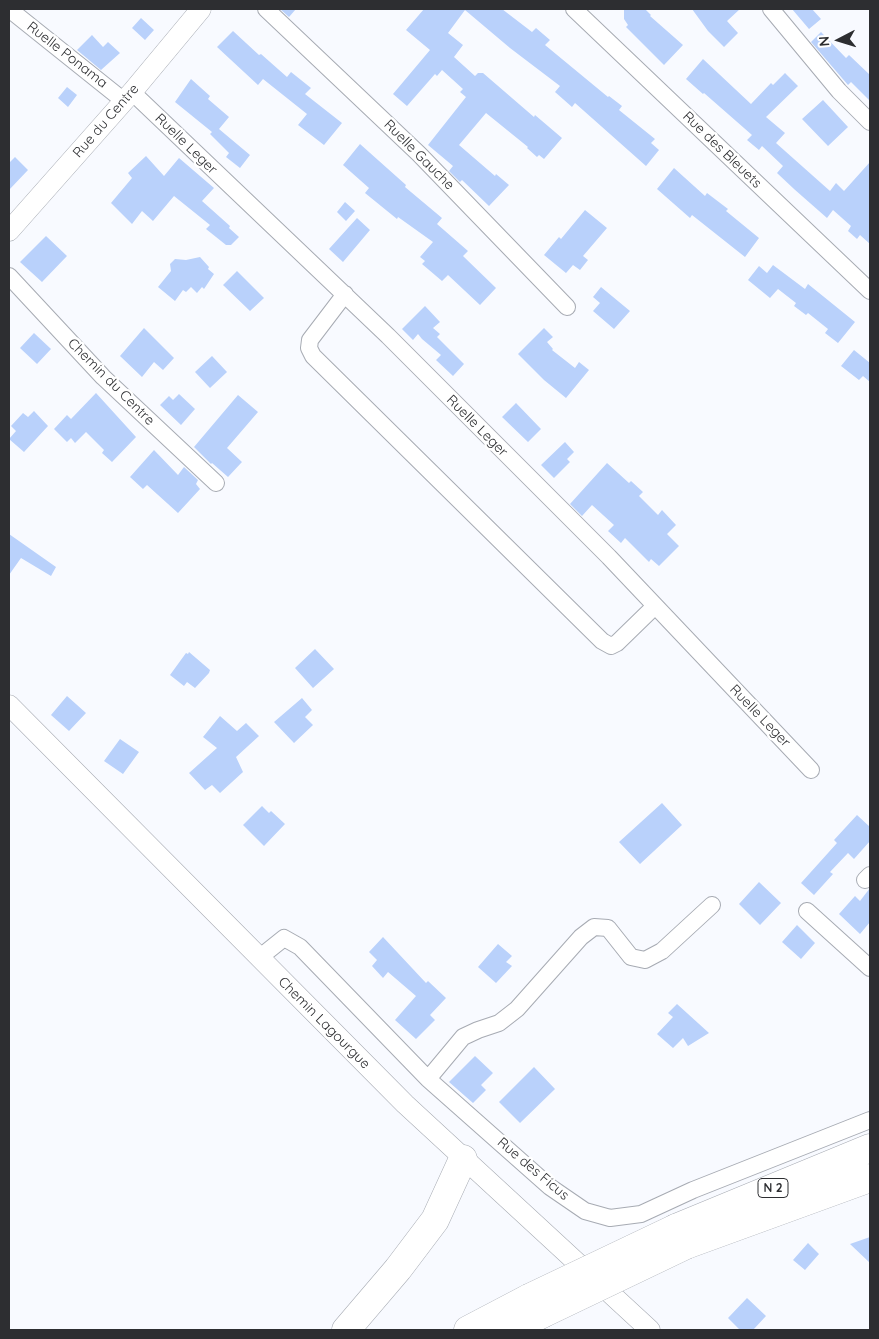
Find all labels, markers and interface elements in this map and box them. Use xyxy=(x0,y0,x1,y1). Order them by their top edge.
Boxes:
north arrow xyxy=(814,15,864,65)
street label: Ruelle Ponama xyxy=(23,18,111,92)
text: N xyxy=(815,35,833,47)
street label: Rue du Centre xyxy=(69,81,143,161)
street label: Rue des Bleuets xyxy=(679,108,765,192)
street label: Ruelle Leger xyxy=(151,110,221,178)
street label: Ruelle Gauche xyxy=(380,116,458,194)
street label: Chemin du Centre xyxy=(64,335,158,429)
street label: Ruelle Leger xyxy=(443,392,511,460)
street label: Ruelle Leger xyxy=(726,681,794,751)
street label: Chemin Lagourgue xyxy=(275,974,373,1072)
street label: Rue des Ficus xyxy=(494,1134,572,1204)
road number: N 2 xyxy=(758,1178,788,1198)

